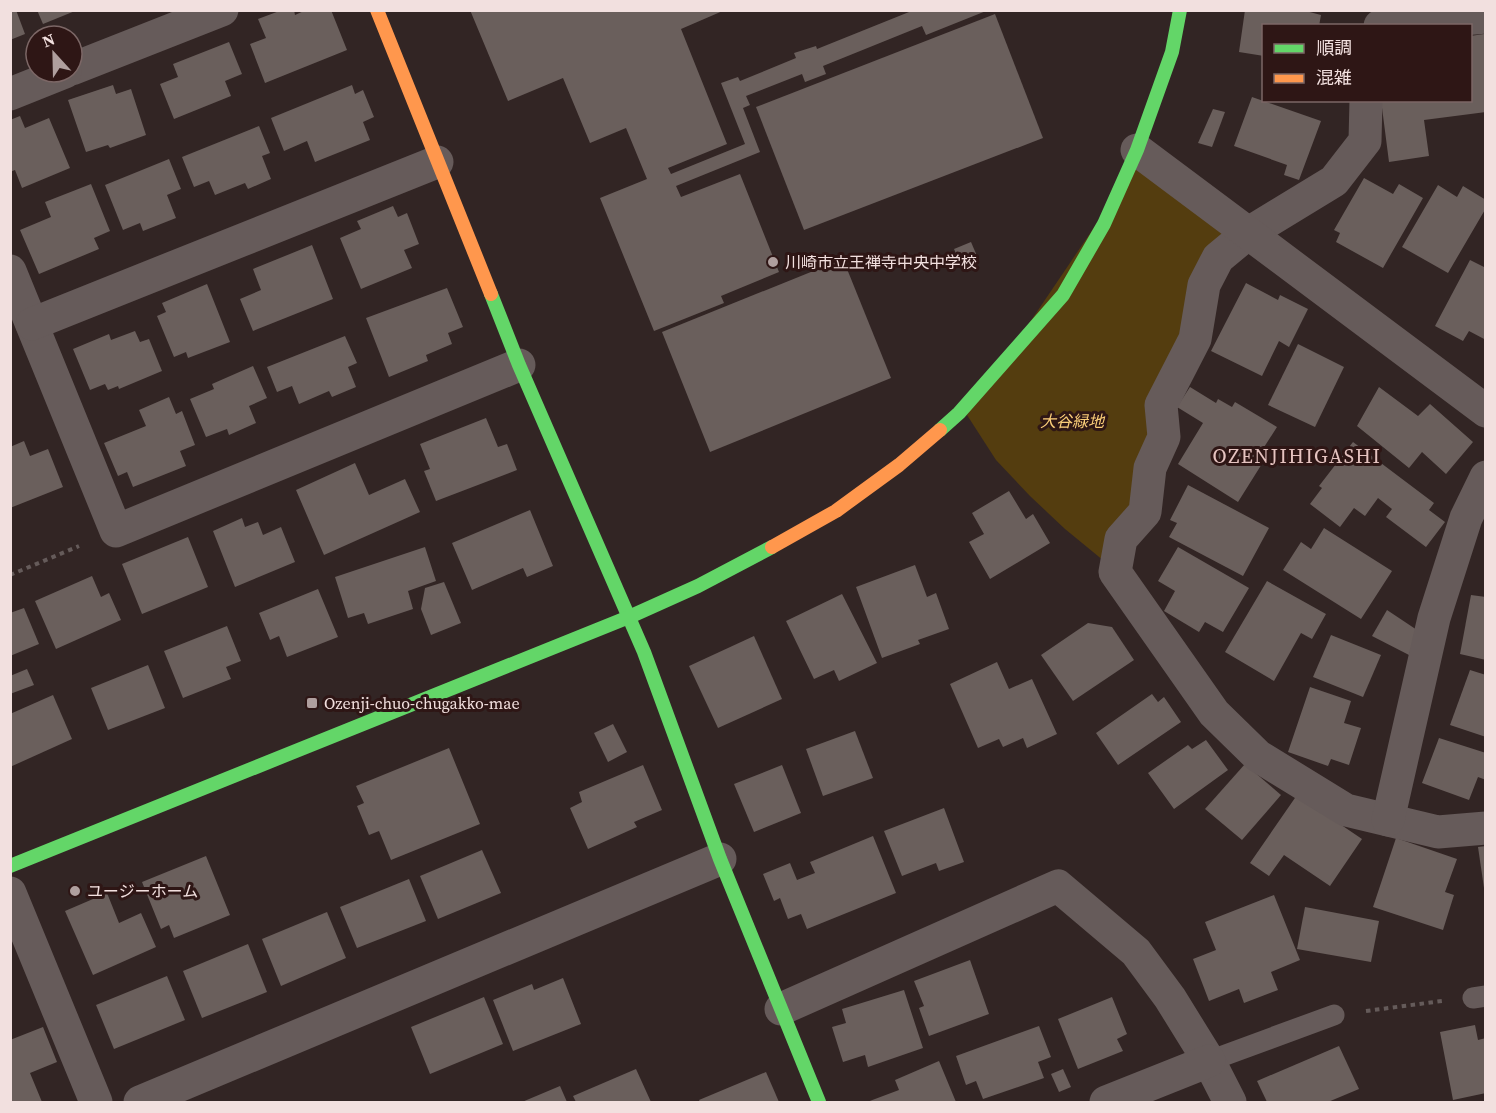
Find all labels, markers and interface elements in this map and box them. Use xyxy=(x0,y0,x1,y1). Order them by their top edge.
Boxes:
north arrow xyxy=(24,24,84,84)
legend xyxy=(1262,24,1472,102)
text: N xyxy=(39,28,58,52)
text: 順調 xyxy=(1316,35,1352,60)
text: 混雑 xyxy=(1316,65,1352,90)
place label: 川崎市立王禅寺中央中学校 xyxy=(785,251,977,273)
marker: 川崎市立王禅寺中央中学校 xyxy=(766,255,780,269)
park label: 大谷緑地 xyxy=(1040,410,1106,432)
district label: OZENJIHIGASHI xyxy=(1213,442,1381,470)
place label: Ozenji-chuo-chugakko-mae xyxy=(324,692,520,714)
marker: Ozenji-chuo-chugakko-mae xyxy=(305,696,319,710)
place label: ユージーホーム xyxy=(87,880,198,902)
marker: ユージーホーム xyxy=(68,884,82,898)

